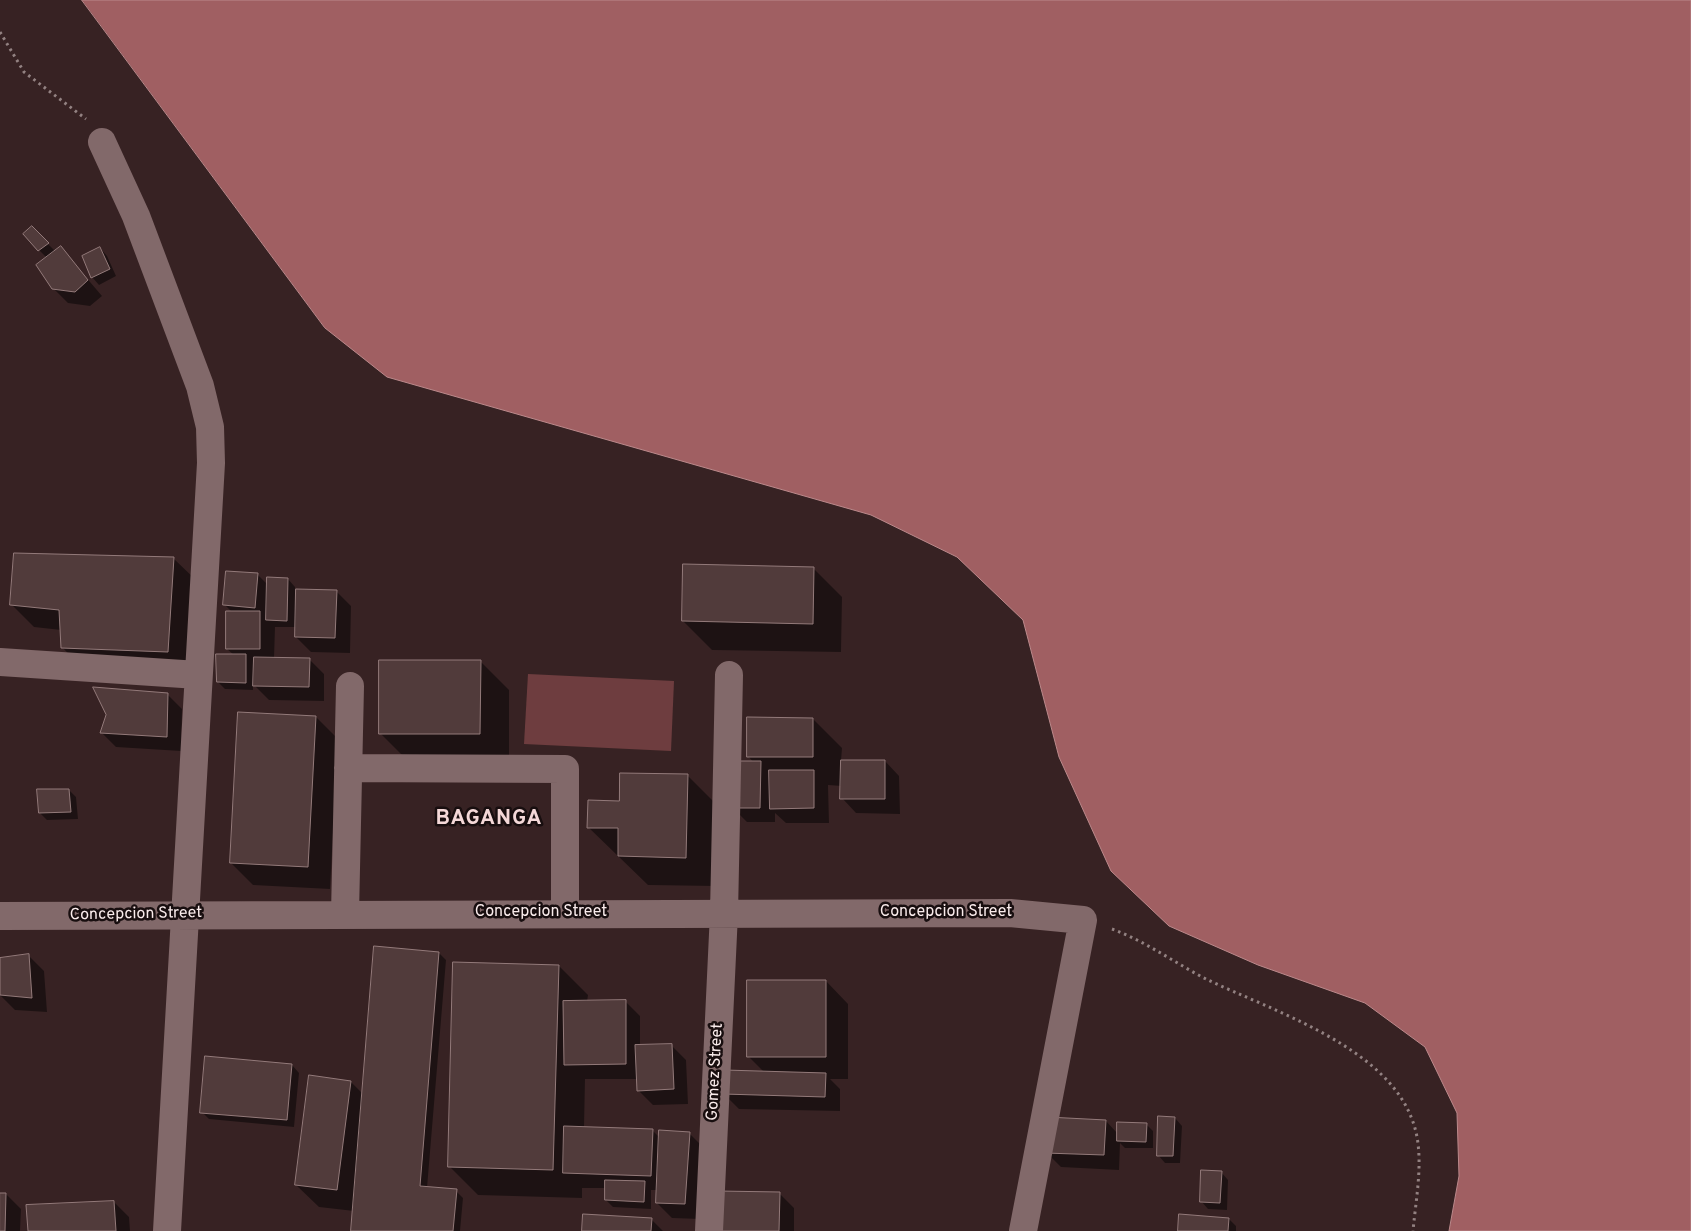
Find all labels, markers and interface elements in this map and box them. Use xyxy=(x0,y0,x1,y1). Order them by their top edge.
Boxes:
district label: BAGANGA xyxy=(435,807,543,833)
street label: Concepcion Street xyxy=(475,903,607,923)
street label: Concepcion Street xyxy=(880,903,1012,923)
street label: Concepcion Street xyxy=(70,904,202,926)
street label: Gomez Street xyxy=(704,1023,728,1121)

